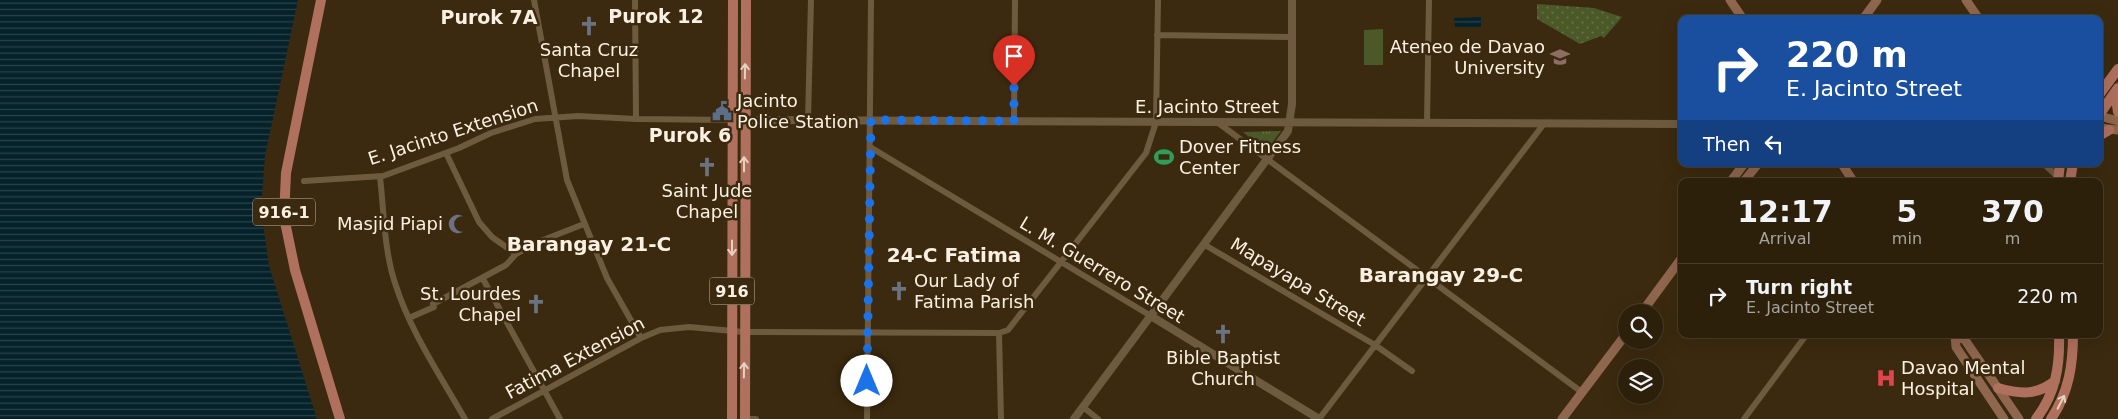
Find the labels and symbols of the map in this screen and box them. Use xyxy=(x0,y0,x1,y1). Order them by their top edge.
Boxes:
district label: Purok 12 xyxy=(608,5,704,27)
district label: Purok 7A xyxy=(440,6,538,28)
church icon: Santa Cruz Chapel xyxy=(578,15,600,37)
pin xyxy=(993,35,1035,86)
place label: Ateneo de Davao University xyxy=(1390,36,1545,78)
place label: Santa Cruz Chapel xyxy=(540,39,638,81)
school or university icon: Ateneo de Davao University xyxy=(1549,46,1571,68)
one-way arrow xyxy=(740,63,750,80)
place label: Jacinto Police Station xyxy=(736,90,859,132)
street label: E. Jacinto Extension xyxy=(365,94,541,169)
street label: E. Jacinto Street xyxy=(1135,96,1279,117)
public building icon: Jacinto Police Station xyxy=(711,100,733,122)
district label: Purok 6 xyxy=(649,124,731,146)
place label: Dover Fitness Center xyxy=(1179,136,1301,178)
sports icon: Dover Fitness Center xyxy=(1153,146,1175,168)
church icon: Saint Jude Chapel xyxy=(696,156,718,178)
one-way arrow xyxy=(739,156,749,172)
place label: Saint Jude Chapel xyxy=(662,180,752,222)
road number: 916-1 xyxy=(253,198,315,226)
street label: L. M. Guerrero Street xyxy=(1016,212,1188,327)
place label: Masjid Piapi xyxy=(337,213,443,234)
mosque icon: Masjid Piapi xyxy=(447,213,469,235)
district label: Barangay 21-C xyxy=(507,232,671,256)
street label: Mapayapa Street xyxy=(1227,233,1369,330)
one-way arrow xyxy=(727,239,737,255)
district label: 24-C Fatima xyxy=(887,243,1021,267)
district label: Barangay 29-C xyxy=(1359,263,1523,287)
place label: Our Lady of Fatima Parish xyxy=(914,270,1034,312)
road number: 916 xyxy=(710,278,754,304)
church icon: Our Lady of Fatima Parish xyxy=(888,280,910,302)
place label: St. Lourdes Chapel xyxy=(420,283,521,325)
church icon: St. Lourdes Chapel xyxy=(525,293,547,315)
street label: Fatima Extension xyxy=(502,312,648,403)
church icon: Bible Baptist Church xyxy=(1212,323,1234,345)
place label: Bible Baptist Church xyxy=(1166,347,1280,389)
position arrow xyxy=(840,354,892,406)
place label: Davao Mental Hospital xyxy=(1901,357,2025,399)
one-way arrow xyxy=(739,363,749,379)
hospital icon: Davao Mental Hospital xyxy=(1875,367,1897,389)
one-way arrow xyxy=(2056,394,2066,409)

